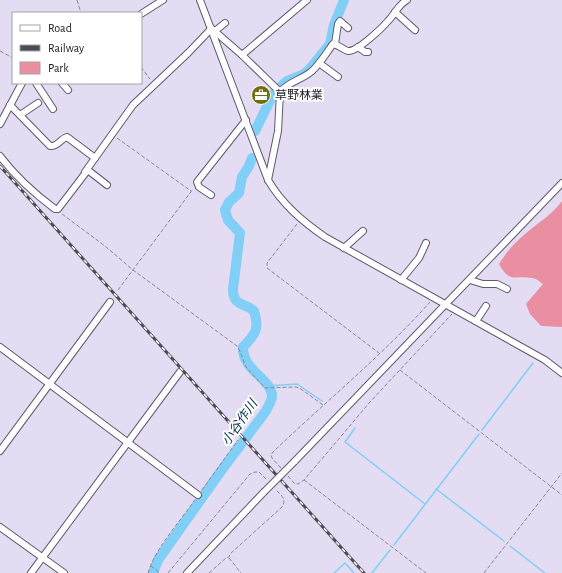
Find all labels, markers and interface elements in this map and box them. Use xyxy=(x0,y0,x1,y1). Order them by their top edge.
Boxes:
legend xyxy=(12,12,142,84)
text: Road xyxy=(48,22,72,34)
text: Railway xyxy=(48,42,84,55)
text: Park xyxy=(48,62,69,74)
office icon: 草野林業 xyxy=(250,84,272,106)
place label: 草野林業 xyxy=(275,88,323,101)
water label: 小谷作川 xyxy=(219,396,261,448)

